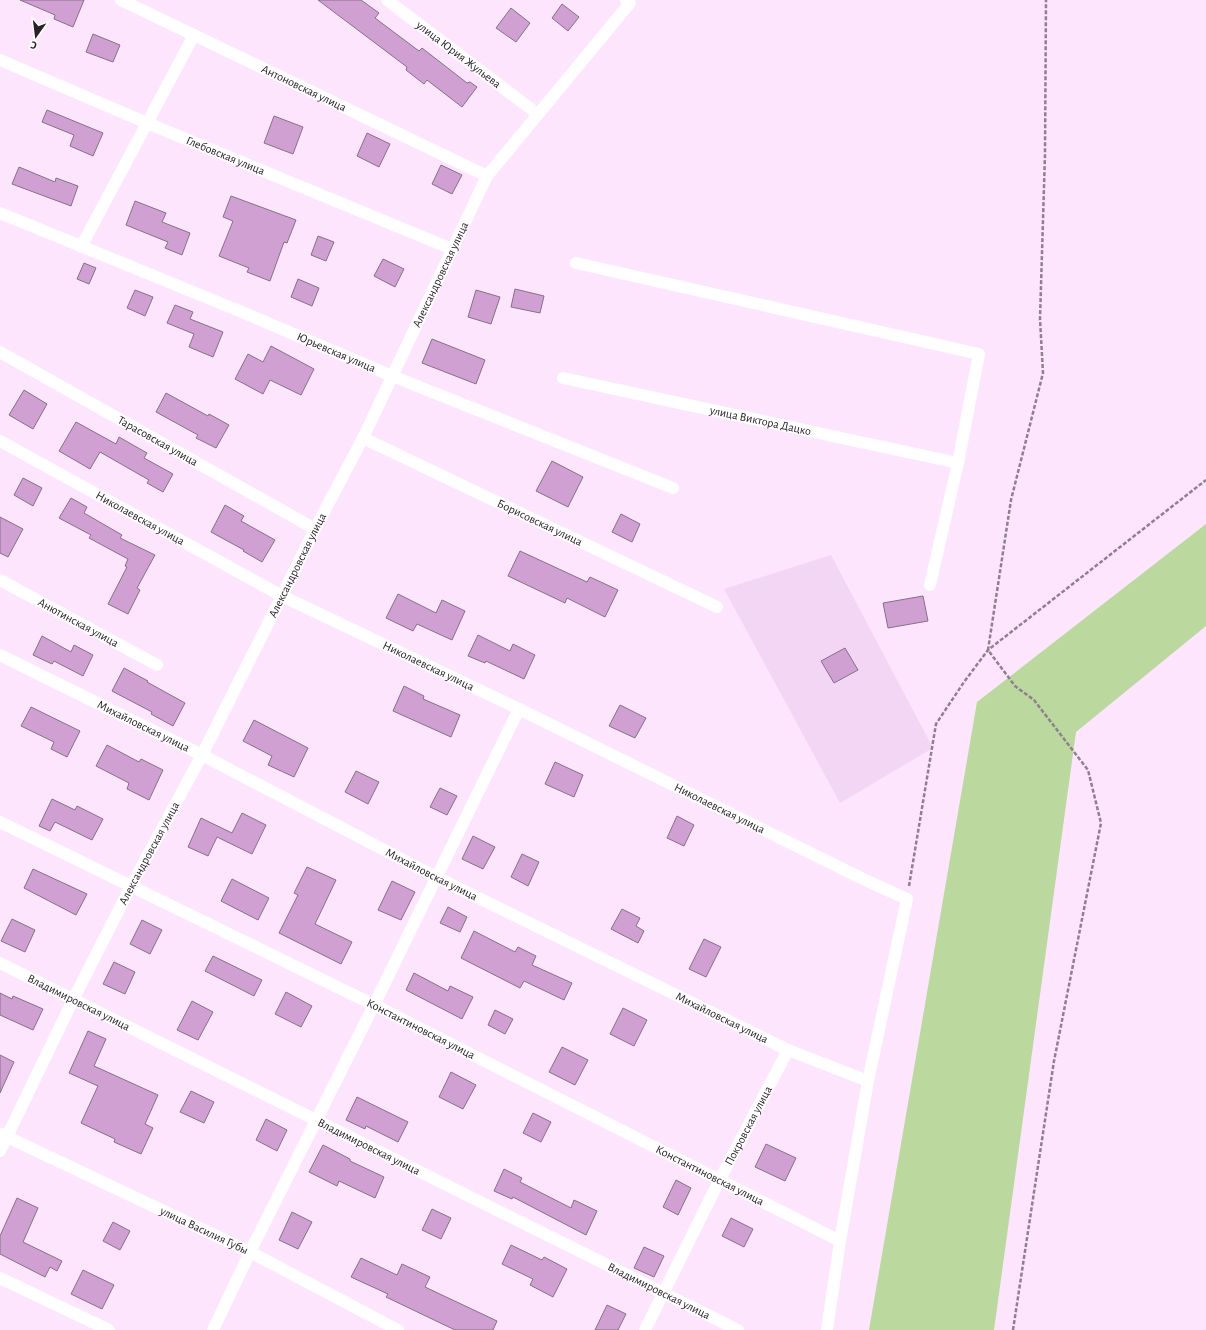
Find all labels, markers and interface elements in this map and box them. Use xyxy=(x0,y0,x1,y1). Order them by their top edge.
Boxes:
north arrow xyxy=(16,16,56,56)
street label: улица Юрия Жульева xyxy=(413,18,504,90)
text: С xyxy=(29,39,38,51)
street label: Антоновская улица xyxy=(260,63,349,114)
street label: Глебовская улица xyxy=(185,134,267,177)
street label: Александровская улица xyxy=(410,220,471,329)
street label: Юрьевская улица xyxy=(295,330,378,375)
street label: улица Виктора Дацко xyxy=(708,404,812,437)
street label: Тарасовская улица xyxy=(116,413,200,468)
street label: Николаевская улица xyxy=(94,489,187,548)
street label: Борисовская улица xyxy=(495,497,585,548)
street label: Александровская улица xyxy=(266,511,329,619)
street label: Анютинская улица xyxy=(36,596,121,649)
street label: Николаевская улица xyxy=(381,639,476,693)
street label: Михайловская улица xyxy=(95,698,192,754)
street label: Николаевская улица xyxy=(672,781,767,836)
street label: Александровская улица xyxy=(117,799,182,907)
street label: Михайловская улица xyxy=(384,846,480,903)
street label: Владимировская улица xyxy=(26,972,132,1033)
street label: Михайловская улица xyxy=(674,990,771,1046)
street label: Константиновская улица xyxy=(365,996,477,1061)
street label: Покровская улица xyxy=(722,1083,774,1167)
street label: Владимировская улица xyxy=(316,1116,422,1177)
street label: Константиновская улица xyxy=(654,1143,766,1208)
street label: улица Василия Губы xyxy=(157,1204,250,1256)
street label: Владимировская улица xyxy=(606,1260,713,1321)

